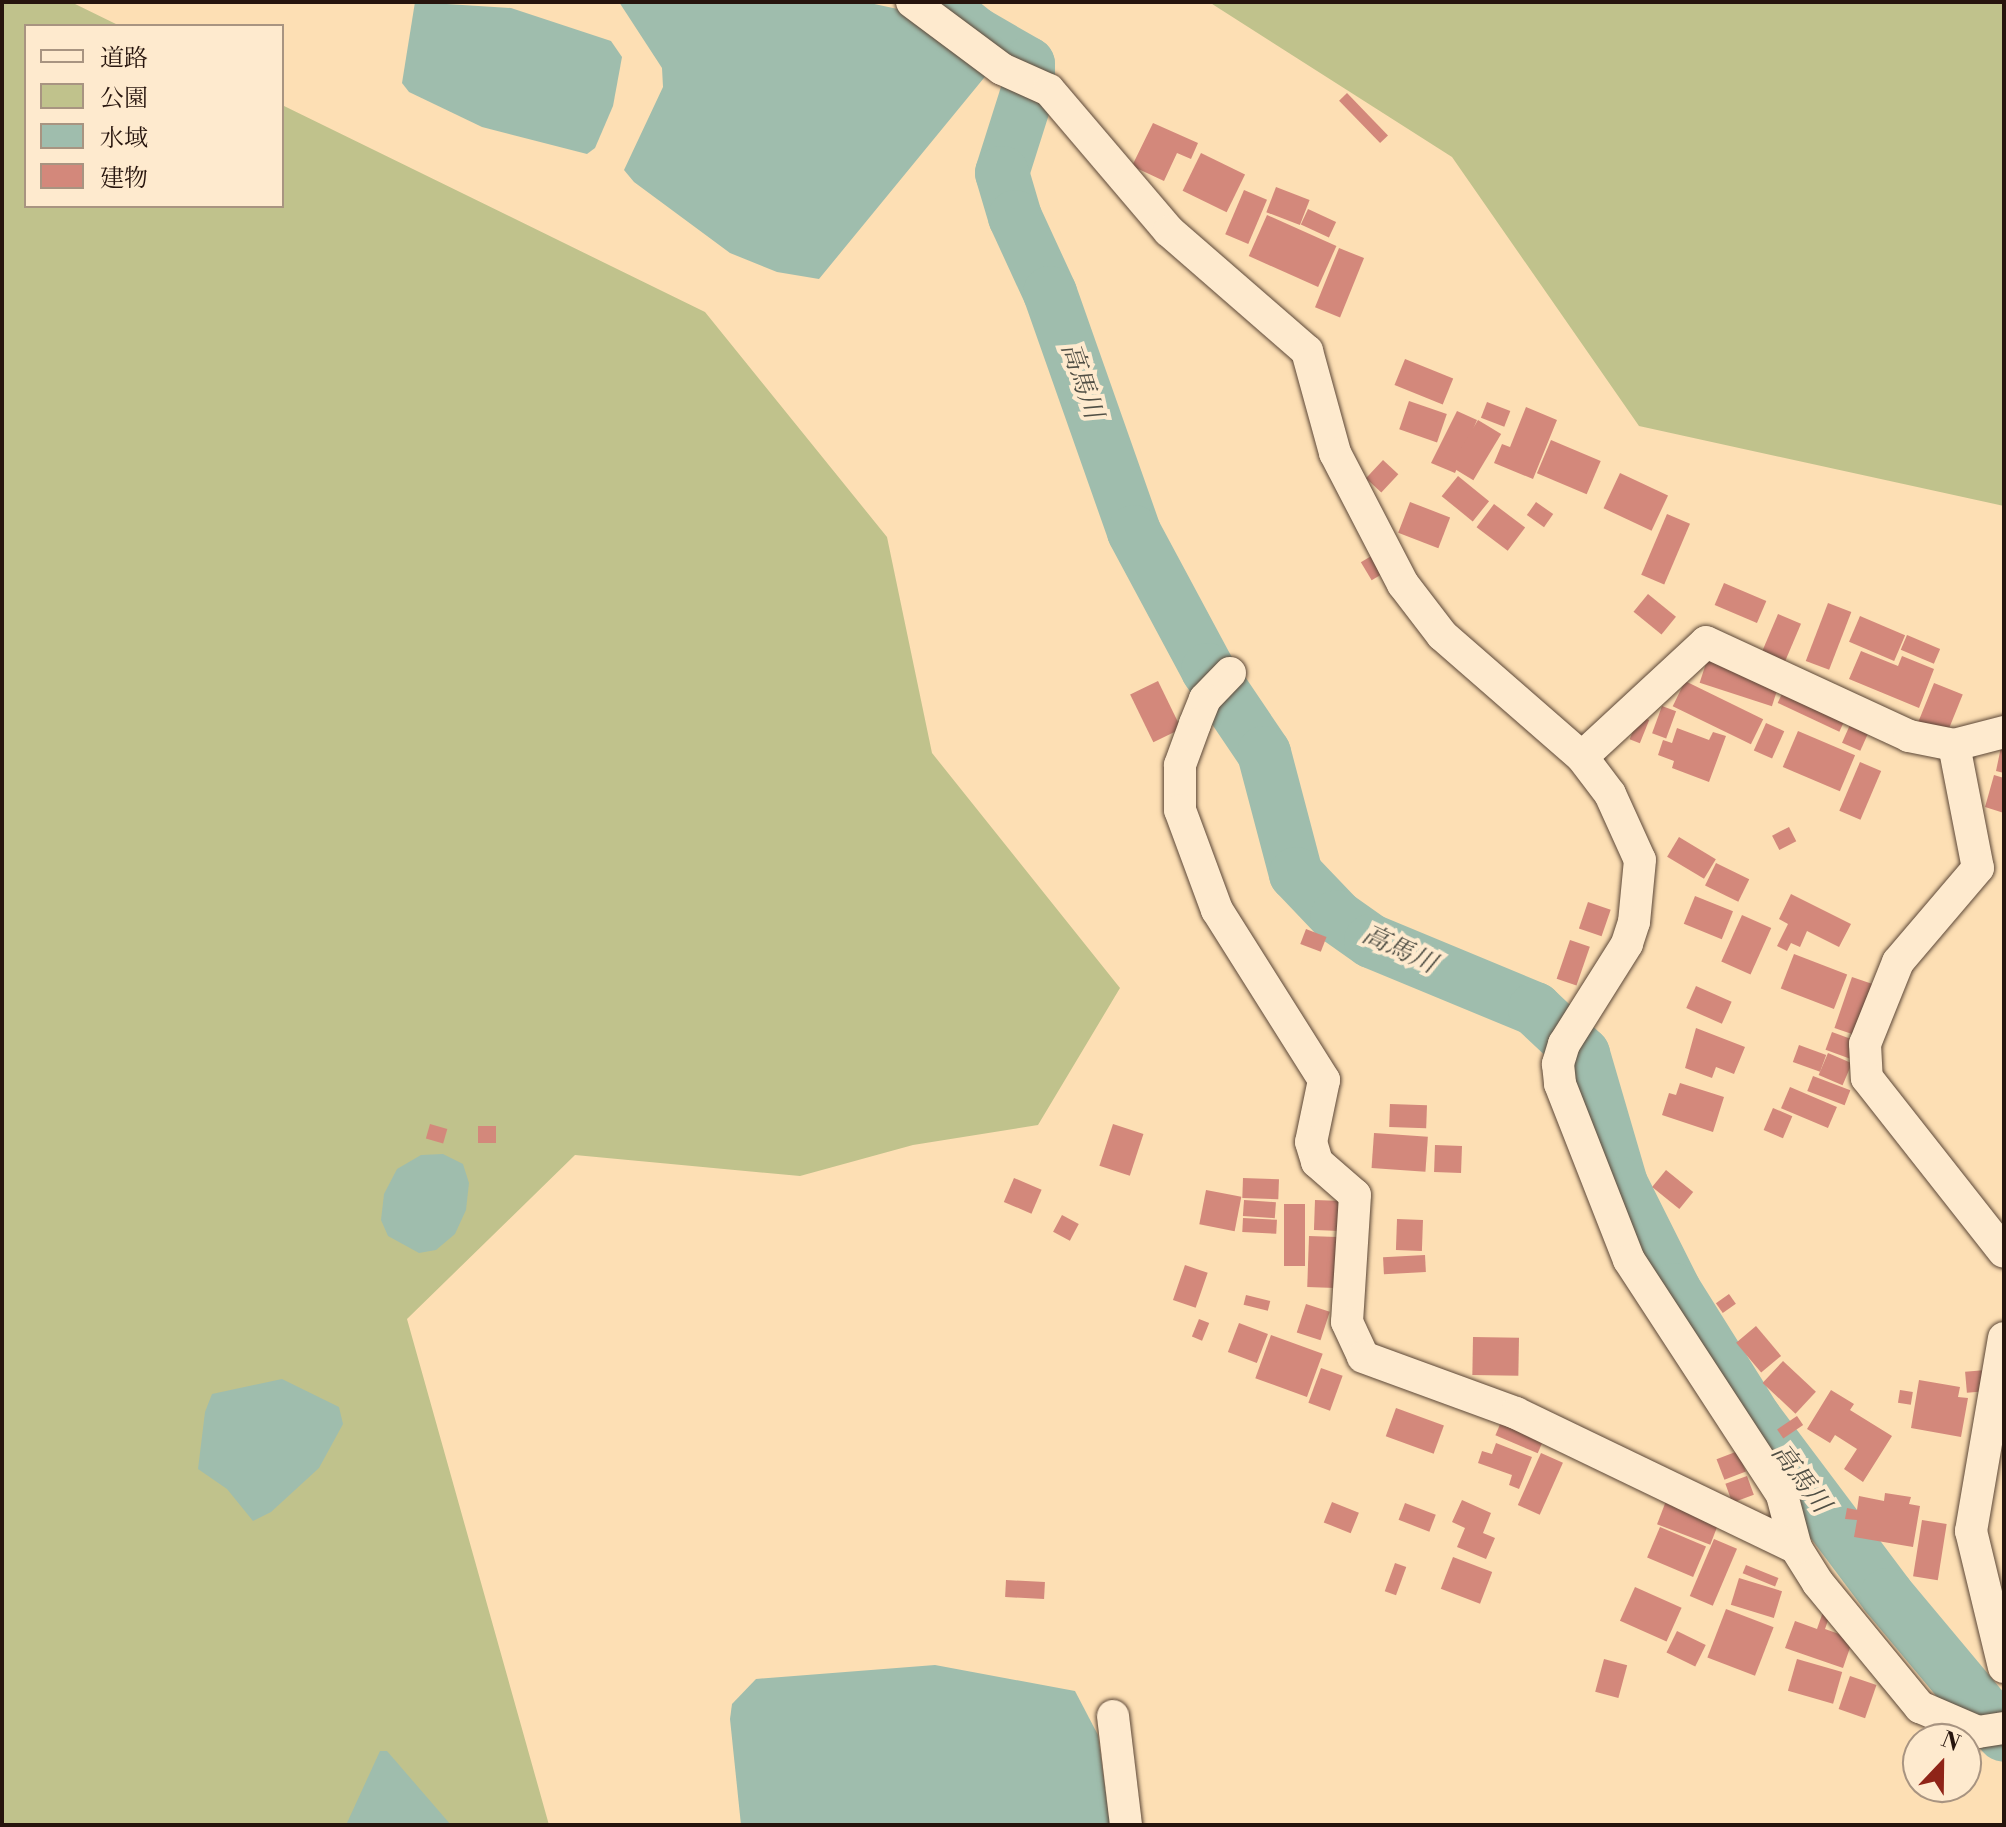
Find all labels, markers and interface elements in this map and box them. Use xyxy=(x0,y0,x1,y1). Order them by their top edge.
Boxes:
legend xyxy=(24,24,284,208)
text: 道路 xyxy=(100,44,148,74)
text: 公園 xyxy=(100,84,148,114)
text: 水域 xyxy=(100,124,148,154)
text: 建物 xyxy=(100,164,148,194)
water label: 高馬川 xyxy=(1054,339,1108,423)
water label: 高馬川 xyxy=(1357,919,1441,981)
water label: 高馬川 xyxy=(1764,1438,1836,1520)
north arrow xyxy=(1902,1723,1982,1803)
text: N xyxy=(1937,1726,1964,1758)

